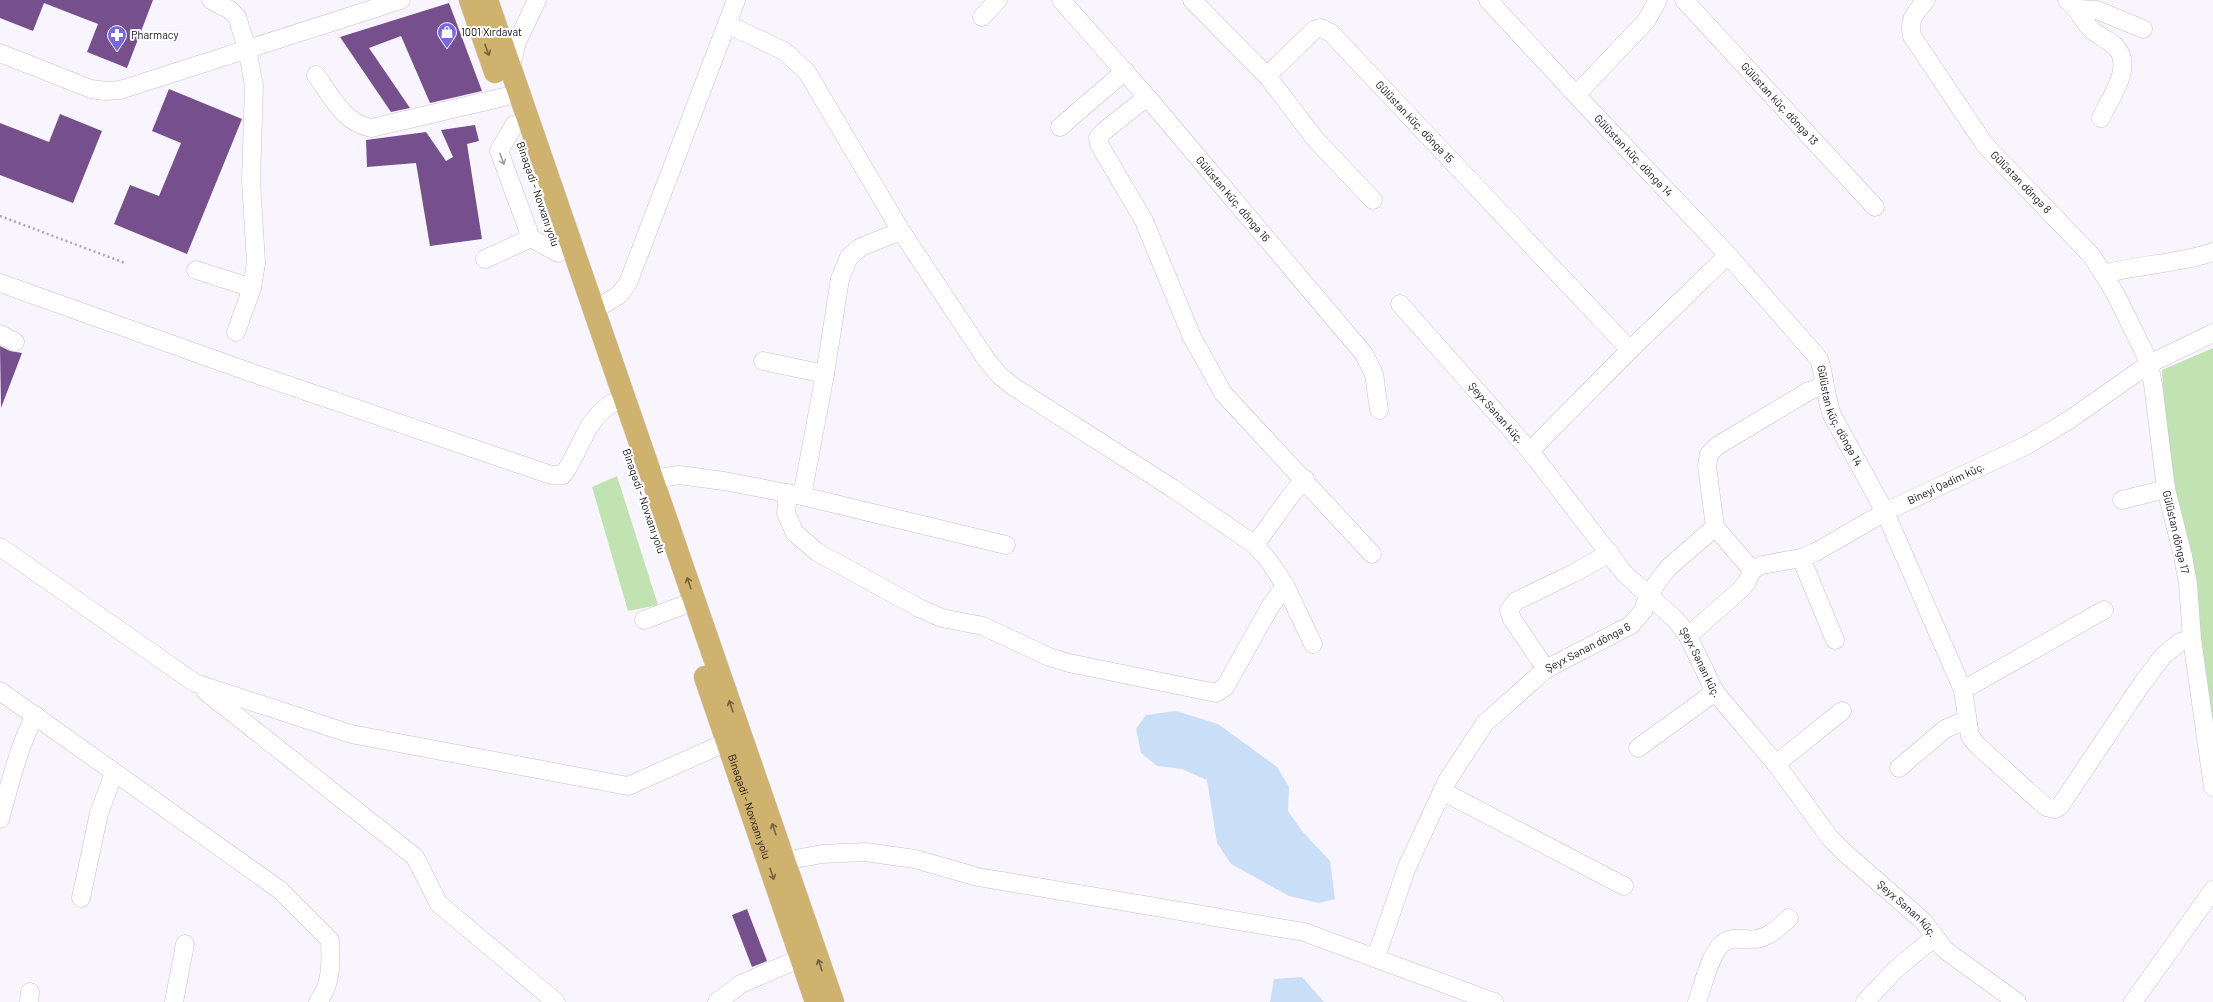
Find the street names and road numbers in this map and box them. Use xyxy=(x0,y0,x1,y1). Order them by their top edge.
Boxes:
street label: Gülüstan küç. döngə 13 xyxy=(1739,59,1821,147)
street label: Gülüstan küç. döngə 15 xyxy=(1373,78,1457,165)
street label: Gülüstan küç. döngə 14 xyxy=(1592,112,1676,199)
street label: Binəqədi - Novxanı yolu xyxy=(514,140,563,248)
street label: Gülüstan döngə 8 xyxy=(1988,148,2055,216)
street label: Gülüstan küç. döngə 16 xyxy=(1194,153,1273,244)
street label: Gülüstan küç. döngə 14 xyxy=(1815,364,1866,468)
street label: Şeyx Sənan küç. xyxy=(1466,379,1527,445)
street label: Binəqədi - Novxanı yolu xyxy=(620,447,669,555)
street label: Bineyi Qədim küç. xyxy=(1905,459,1986,507)
street label: Gülüstan döngə 17 xyxy=(2161,489,2192,575)
street label: Şeyx Sənan döngə 6 xyxy=(1543,619,1633,674)
street label: Şeyx Sənan küç. xyxy=(1677,624,1723,700)
street label: Binəqədi - Novxanı yolu xyxy=(726,752,774,861)
street label: Şeyx Sənan küç. xyxy=(1875,877,1940,939)

